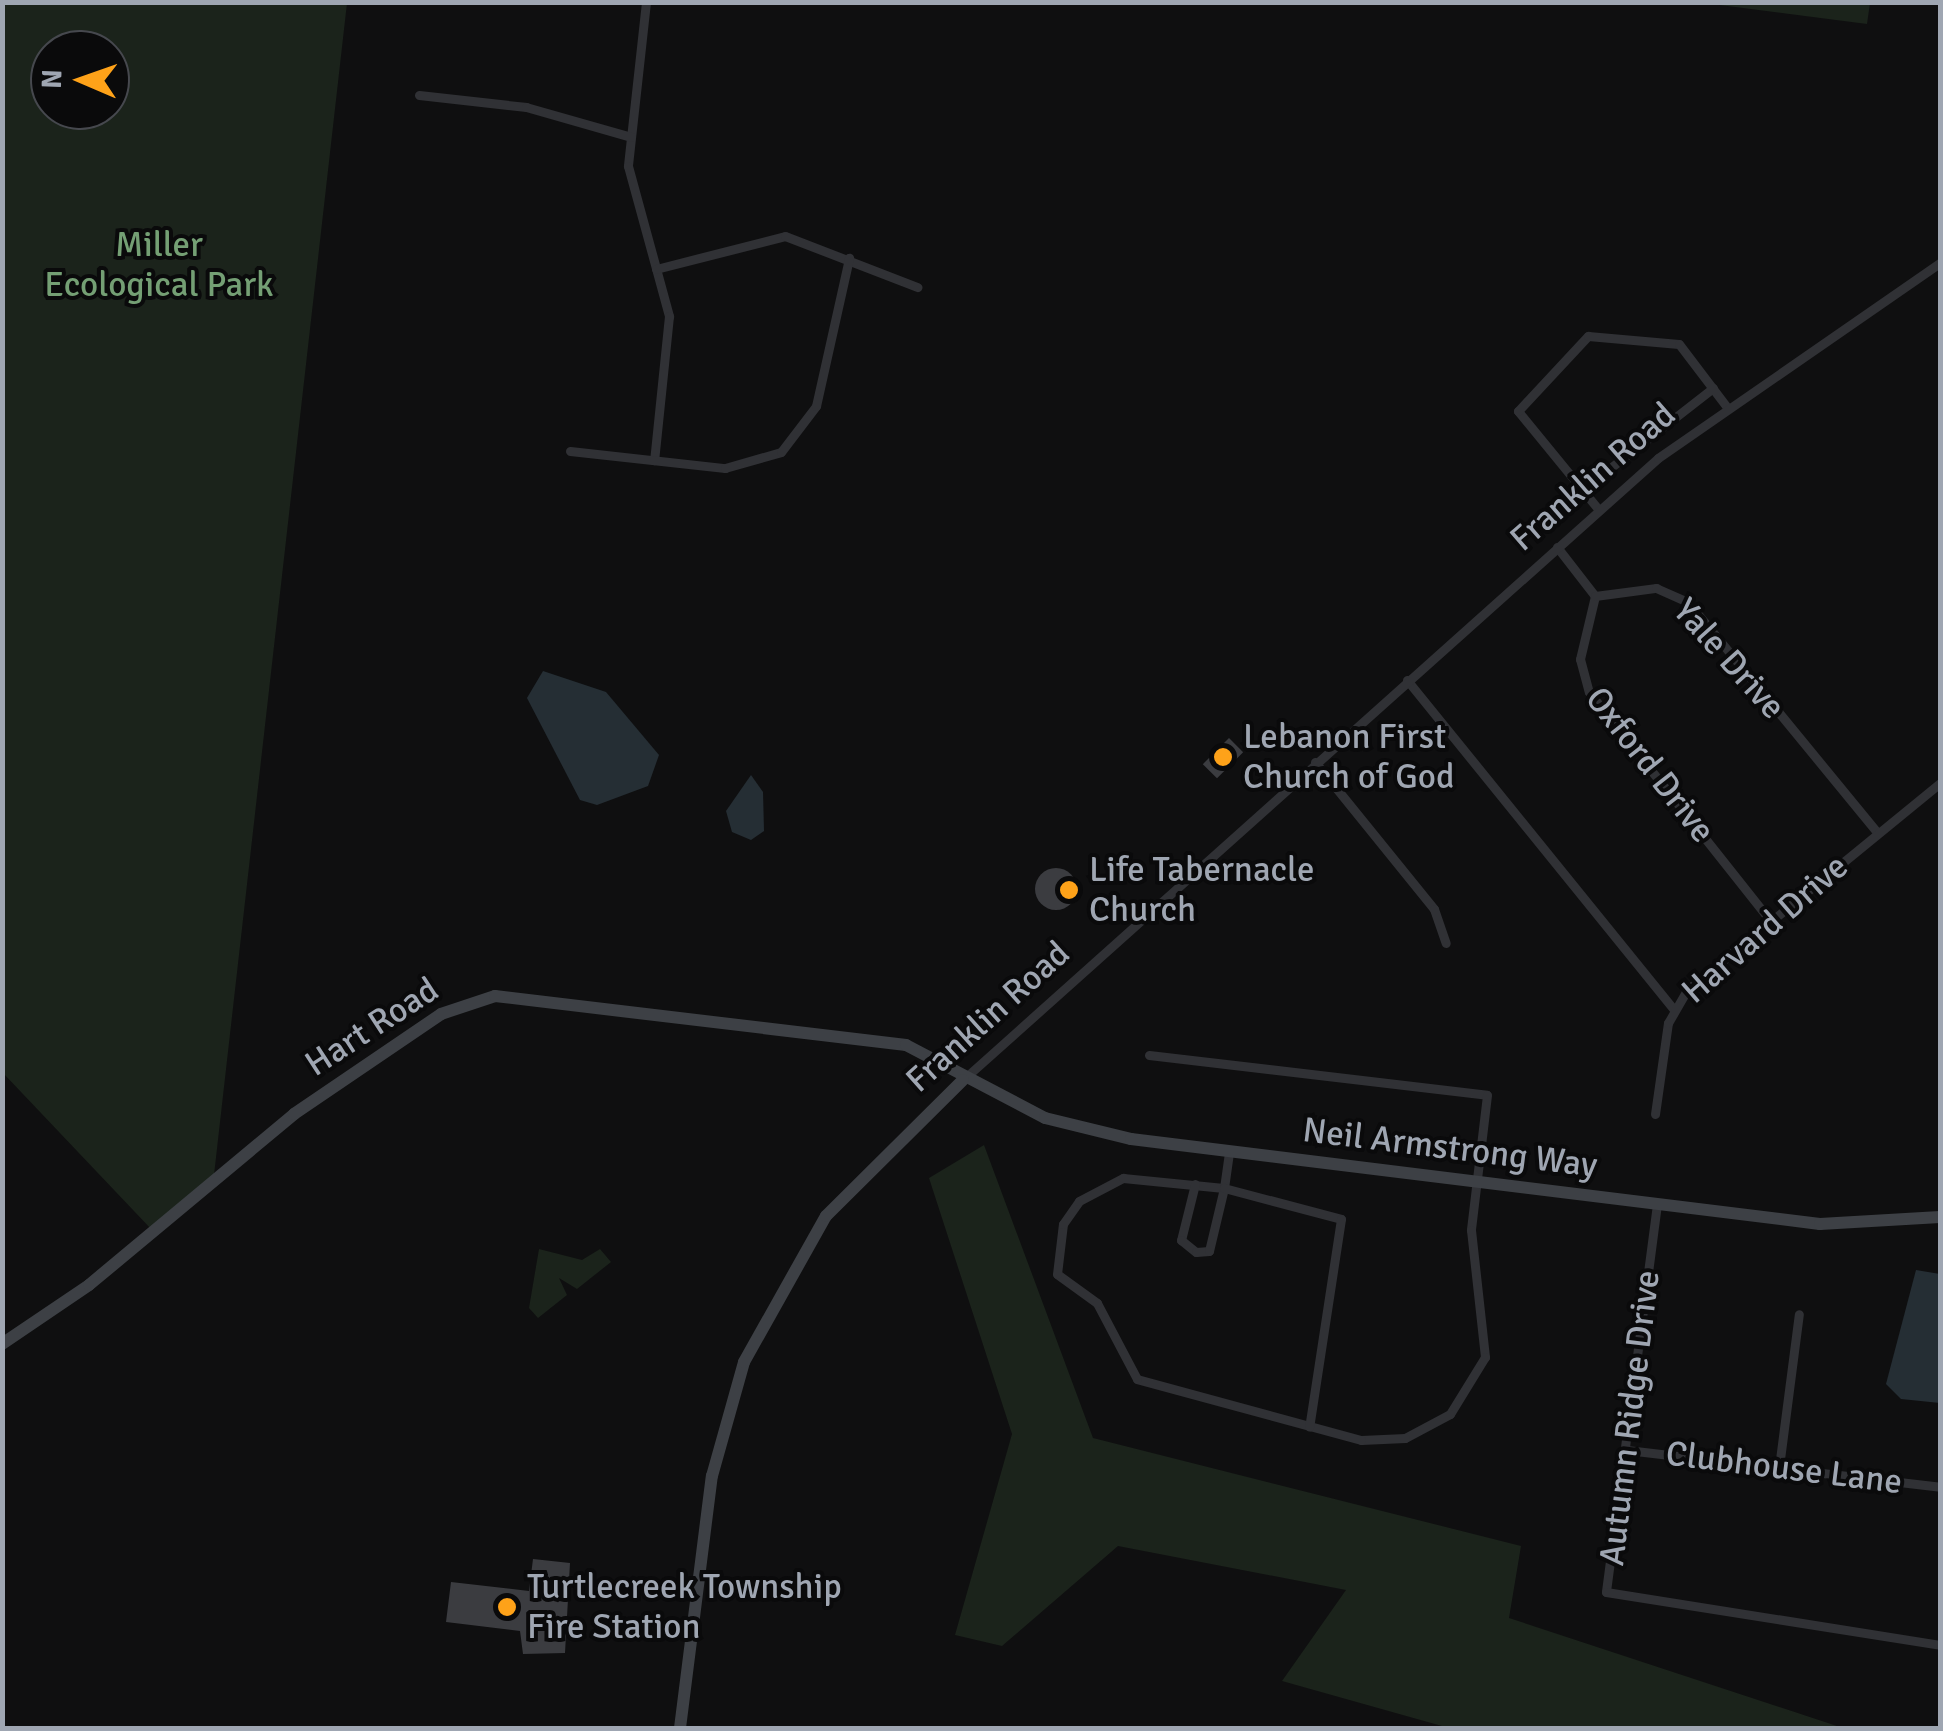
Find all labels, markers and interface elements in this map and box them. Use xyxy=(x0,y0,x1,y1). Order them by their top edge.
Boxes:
north arrow xyxy=(30,30,130,130)
text: N xyxy=(35,69,69,89)
park label: Miller Ecological Park xyxy=(44,224,274,306)
street label: Franklin Road xyxy=(1502,394,1684,560)
street label: Yale Drive xyxy=(1664,590,1794,728)
street label: Oxford Drive xyxy=(1576,679,1724,851)
place label: Lebanon First Church of God xyxy=(1243,716,1454,798)
marker: Lebanon First Church of God xyxy=(1212,746,1234,768)
street label: Harvard Drive xyxy=(1674,846,1856,1012)
place label: Life Tabernacle Church xyxy=(1089,849,1314,931)
marker: Life Tabernacle Church xyxy=(1058,879,1080,901)
street label: Franklin Road xyxy=(898,933,1078,1101)
street label: Hart Road xyxy=(298,969,446,1085)
street label: Neil Armstrong Way xyxy=(1300,1109,1600,1187)
street label: Autumn Ridge Drive xyxy=(1591,1268,1669,1568)
street label: Clubhouse Lane xyxy=(1663,1433,1905,1503)
place label: Turtlecreek Township Fire Station xyxy=(527,1566,842,1648)
marker: Turtlecreek Township Fire Station xyxy=(496,1596,518,1618)

